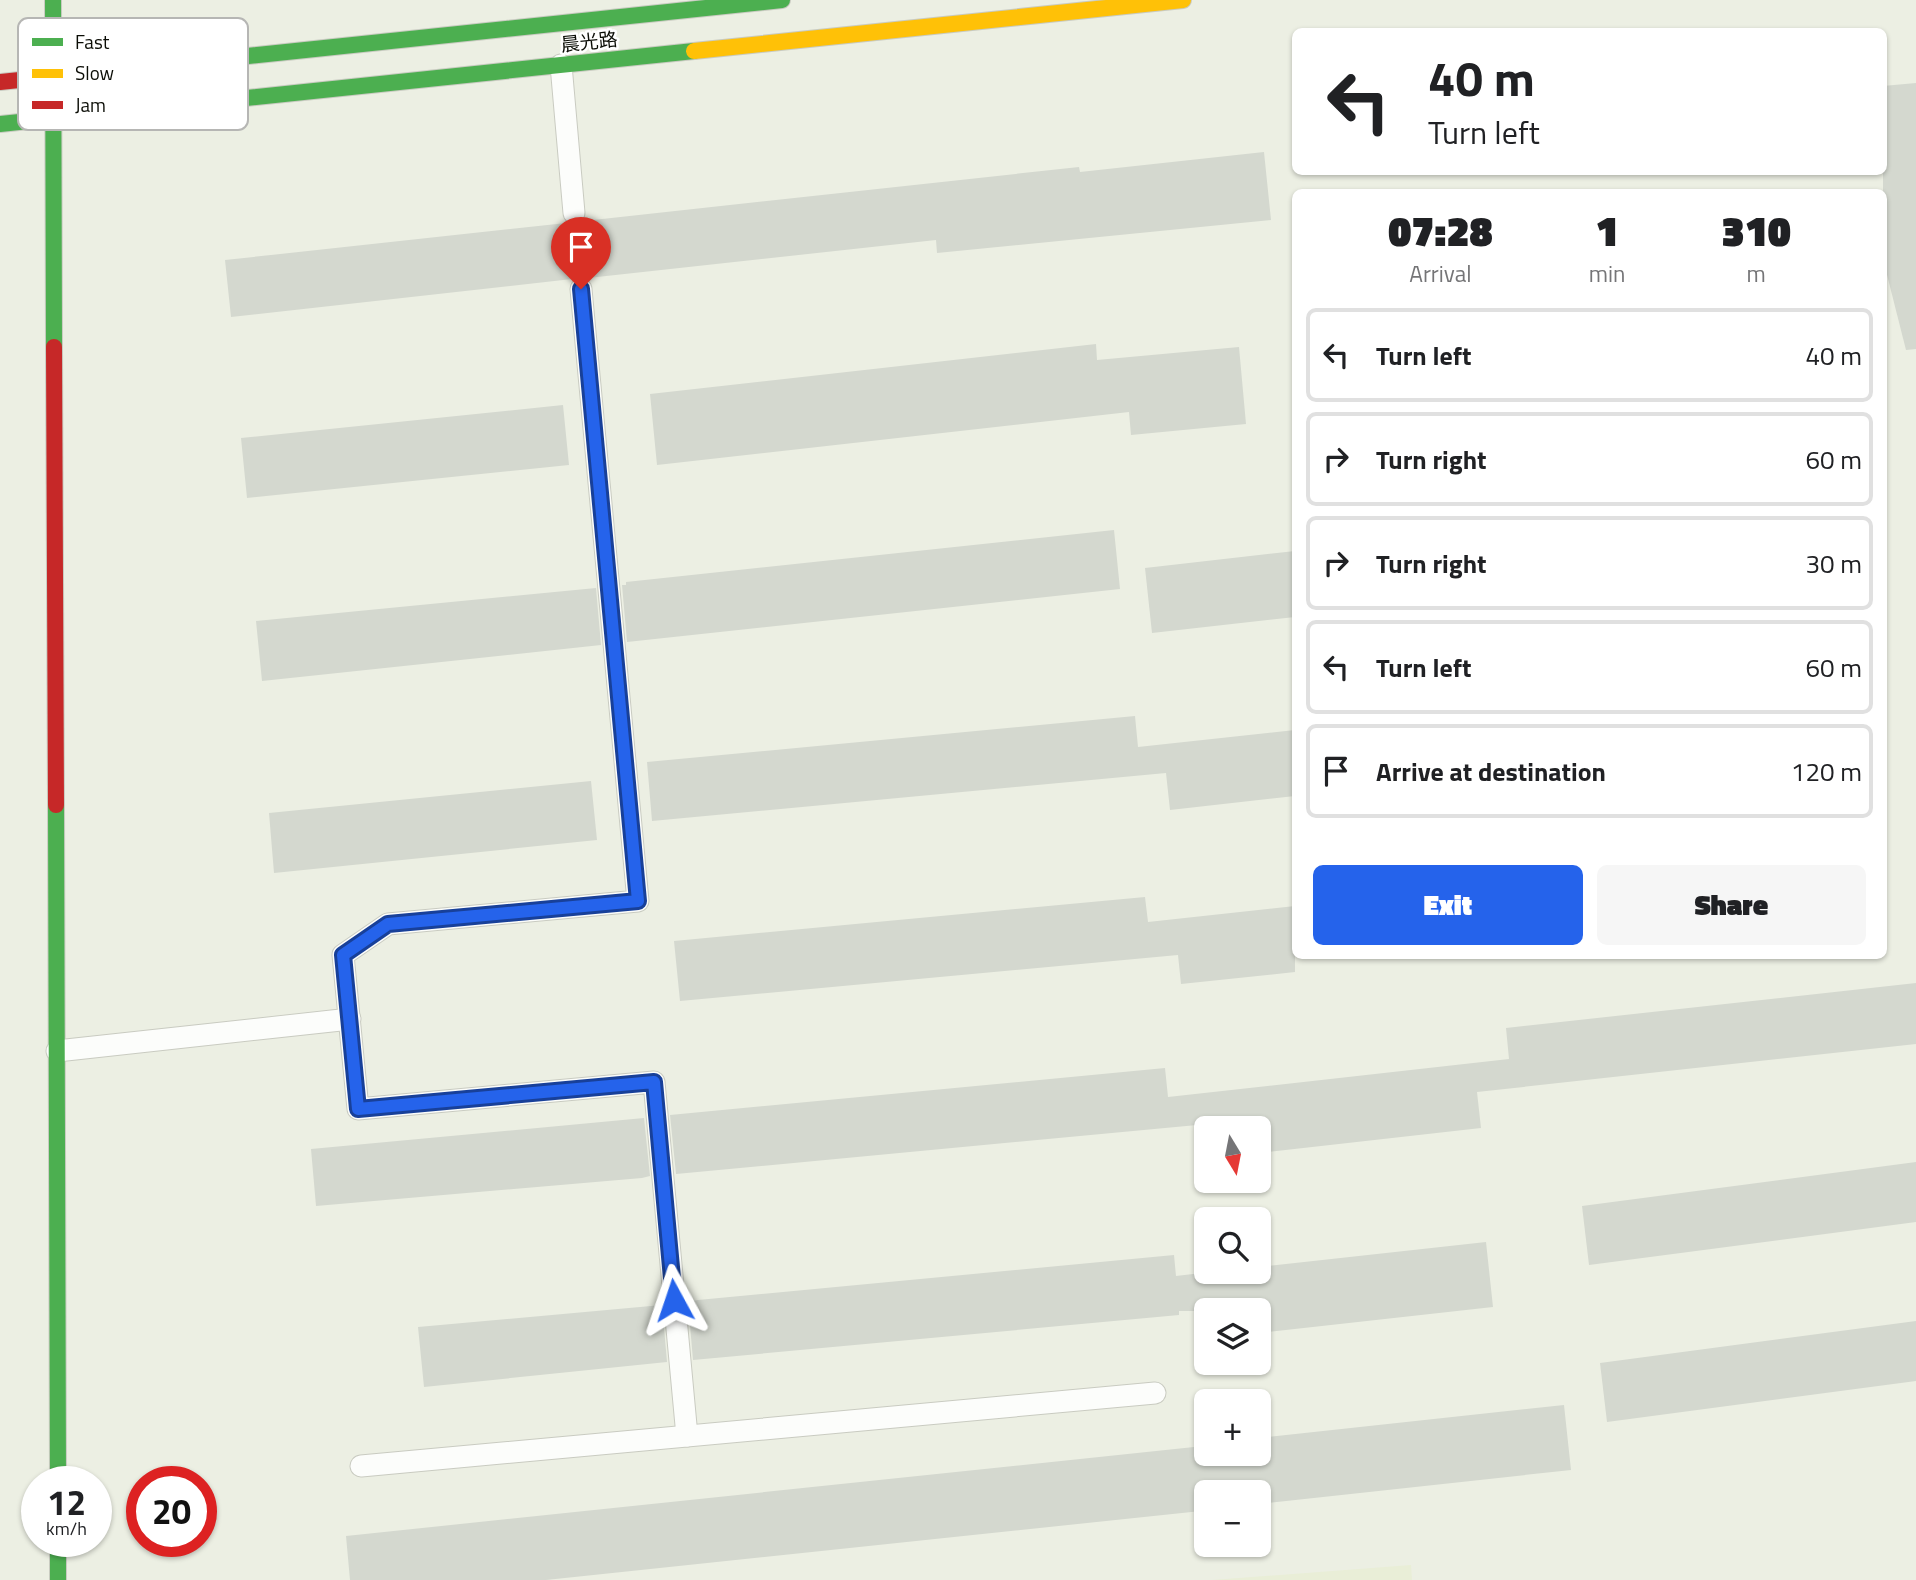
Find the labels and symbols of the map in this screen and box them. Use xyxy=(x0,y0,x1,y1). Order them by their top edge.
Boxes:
legend xyxy=(18,18,248,130)
street label: 晨光路 xyxy=(559,24,619,58)
text: Fast xyxy=(75,27,110,56)
text: Slow xyxy=(75,58,114,87)
text: Jam xyxy=(75,90,106,119)
pin xyxy=(551,217,611,289)
north arrow xyxy=(1194,1116,1270,1194)
position arrow xyxy=(637,1263,711,1337)
speed limit sign: 20 xyxy=(126,1466,217,1557)

